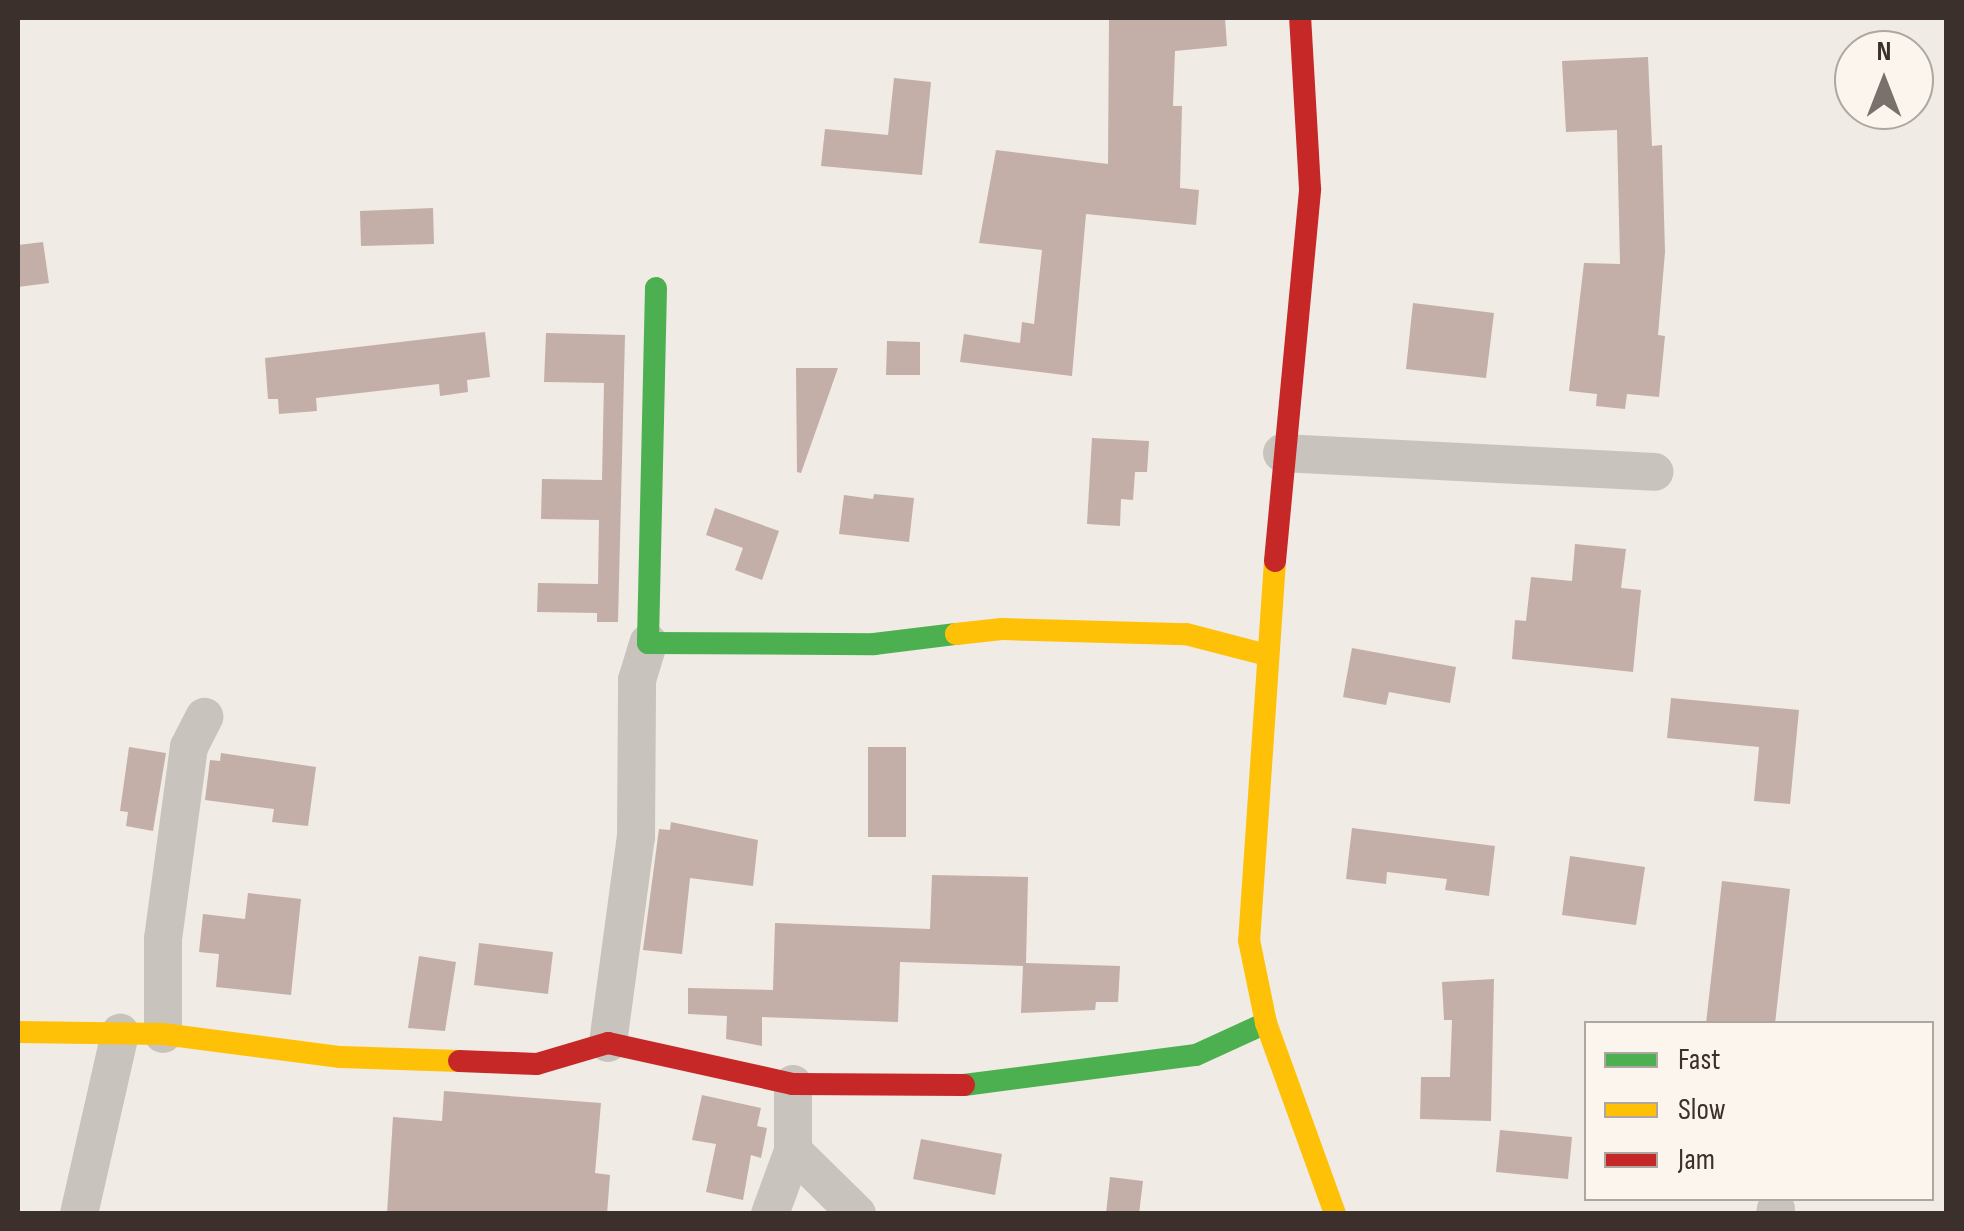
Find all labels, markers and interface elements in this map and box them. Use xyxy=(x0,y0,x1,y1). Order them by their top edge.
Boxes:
north arrow xyxy=(1834,30,1934,130)
text: N xyxy=(1877,35,1891,68)
legend xyxy=(1584,1021,1934,1201)
text: Fast xyxy=(1678,1042,1720,1078)
text: Slow xyxy=(1678,1092,1726,1128)
text: Jam xyxy=(1678,1142,1715,1178)

